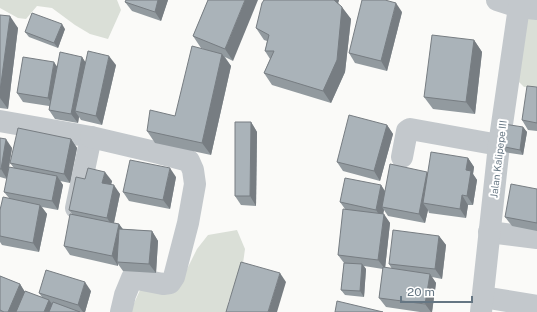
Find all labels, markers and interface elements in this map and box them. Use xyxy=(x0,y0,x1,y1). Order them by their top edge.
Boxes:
street label: Jalan Kalipepe III xyxy=(487,120,509,198)
scale bar xyxy=(401,278,472,304)
text: 20 m xyxy=(407,285,435,299)

